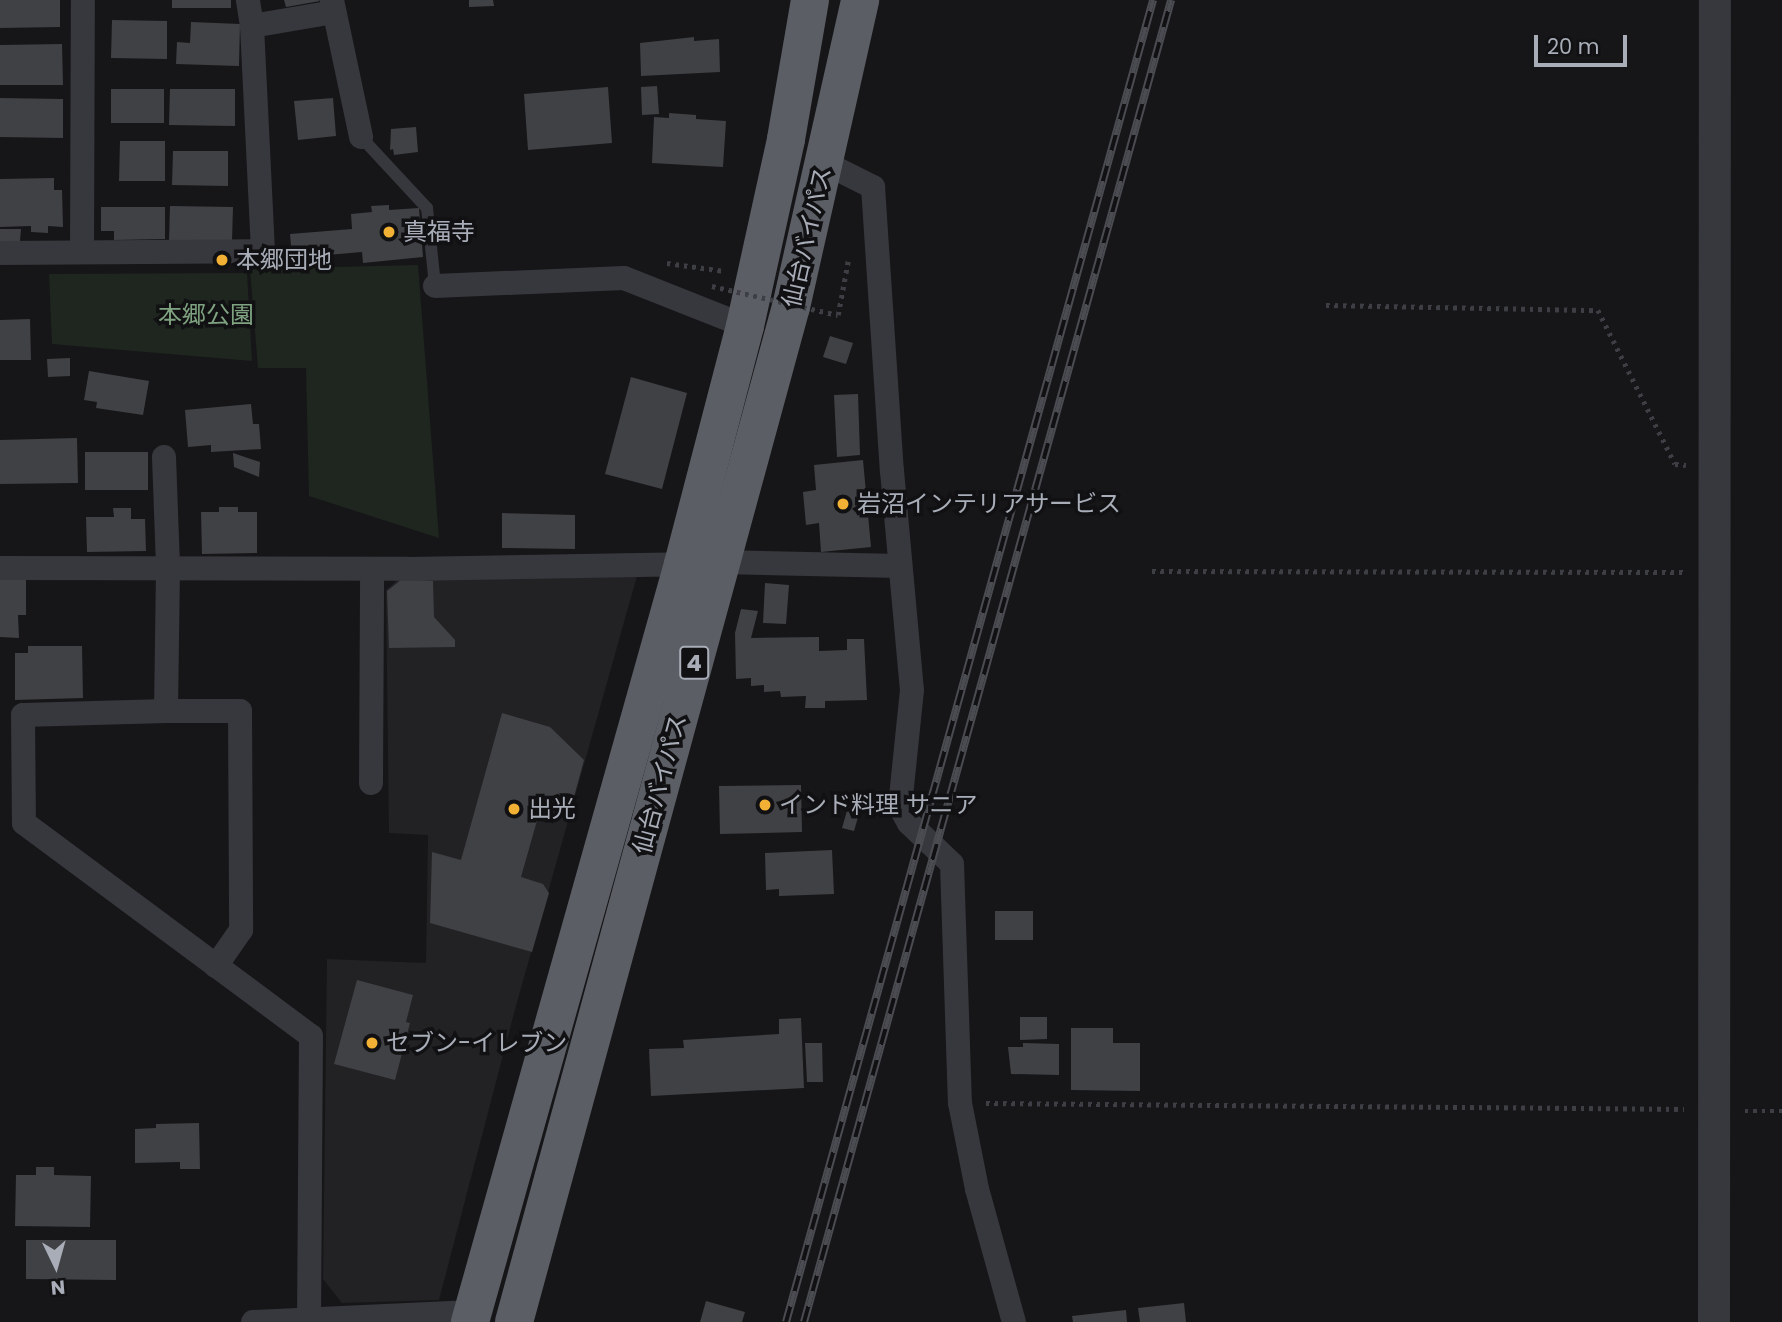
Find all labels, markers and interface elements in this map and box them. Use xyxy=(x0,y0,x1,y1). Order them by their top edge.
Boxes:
scale bar xyxy=(1537,21,1630,65)
text: 20 m xyxy=(1547,32,1600,61)
street label: 仙台バイパス xyxy=(777,164,837,310)
place label: 真福寺 xyxy=(403,218,475,246)
marker: 真福寺 xyxy=(381,224,397,240)
place label: 本郷団地 xyxy=(236,246,332,274)
marker: 本郷団地 xyxy=(214,252,230,268)
park label: 本郷公園 xyxy=(158,301,254,329)
place label: 岩沼インテリアサービス xyxy=(857,490,1121,518)
marker: 岩沼インテリアサービス xyxy=(835,496,851,512)
road number: 4 xyxy=(678,643,710,682)
street label: 仙台バイパス xyxy=(627,711,693,857)
place label: インド料理 サニア xyxy=(779,791,977,819)
place label: 出光 xyxy=(528,795,576,823)
marker: インド料理 サニア xyxy=(757,797,773,813)
marker: 出光 xyxy=(506,801,522,817)
place label: セブン-イレブン xyxy=(386,1029,567,1057)
marker: セブン-イレブン xyxy=(364,1035,380,1051)
north arrow xyxy=(21,1231,91,1301)
text: N xyxy=(50,1273,66,1301)

